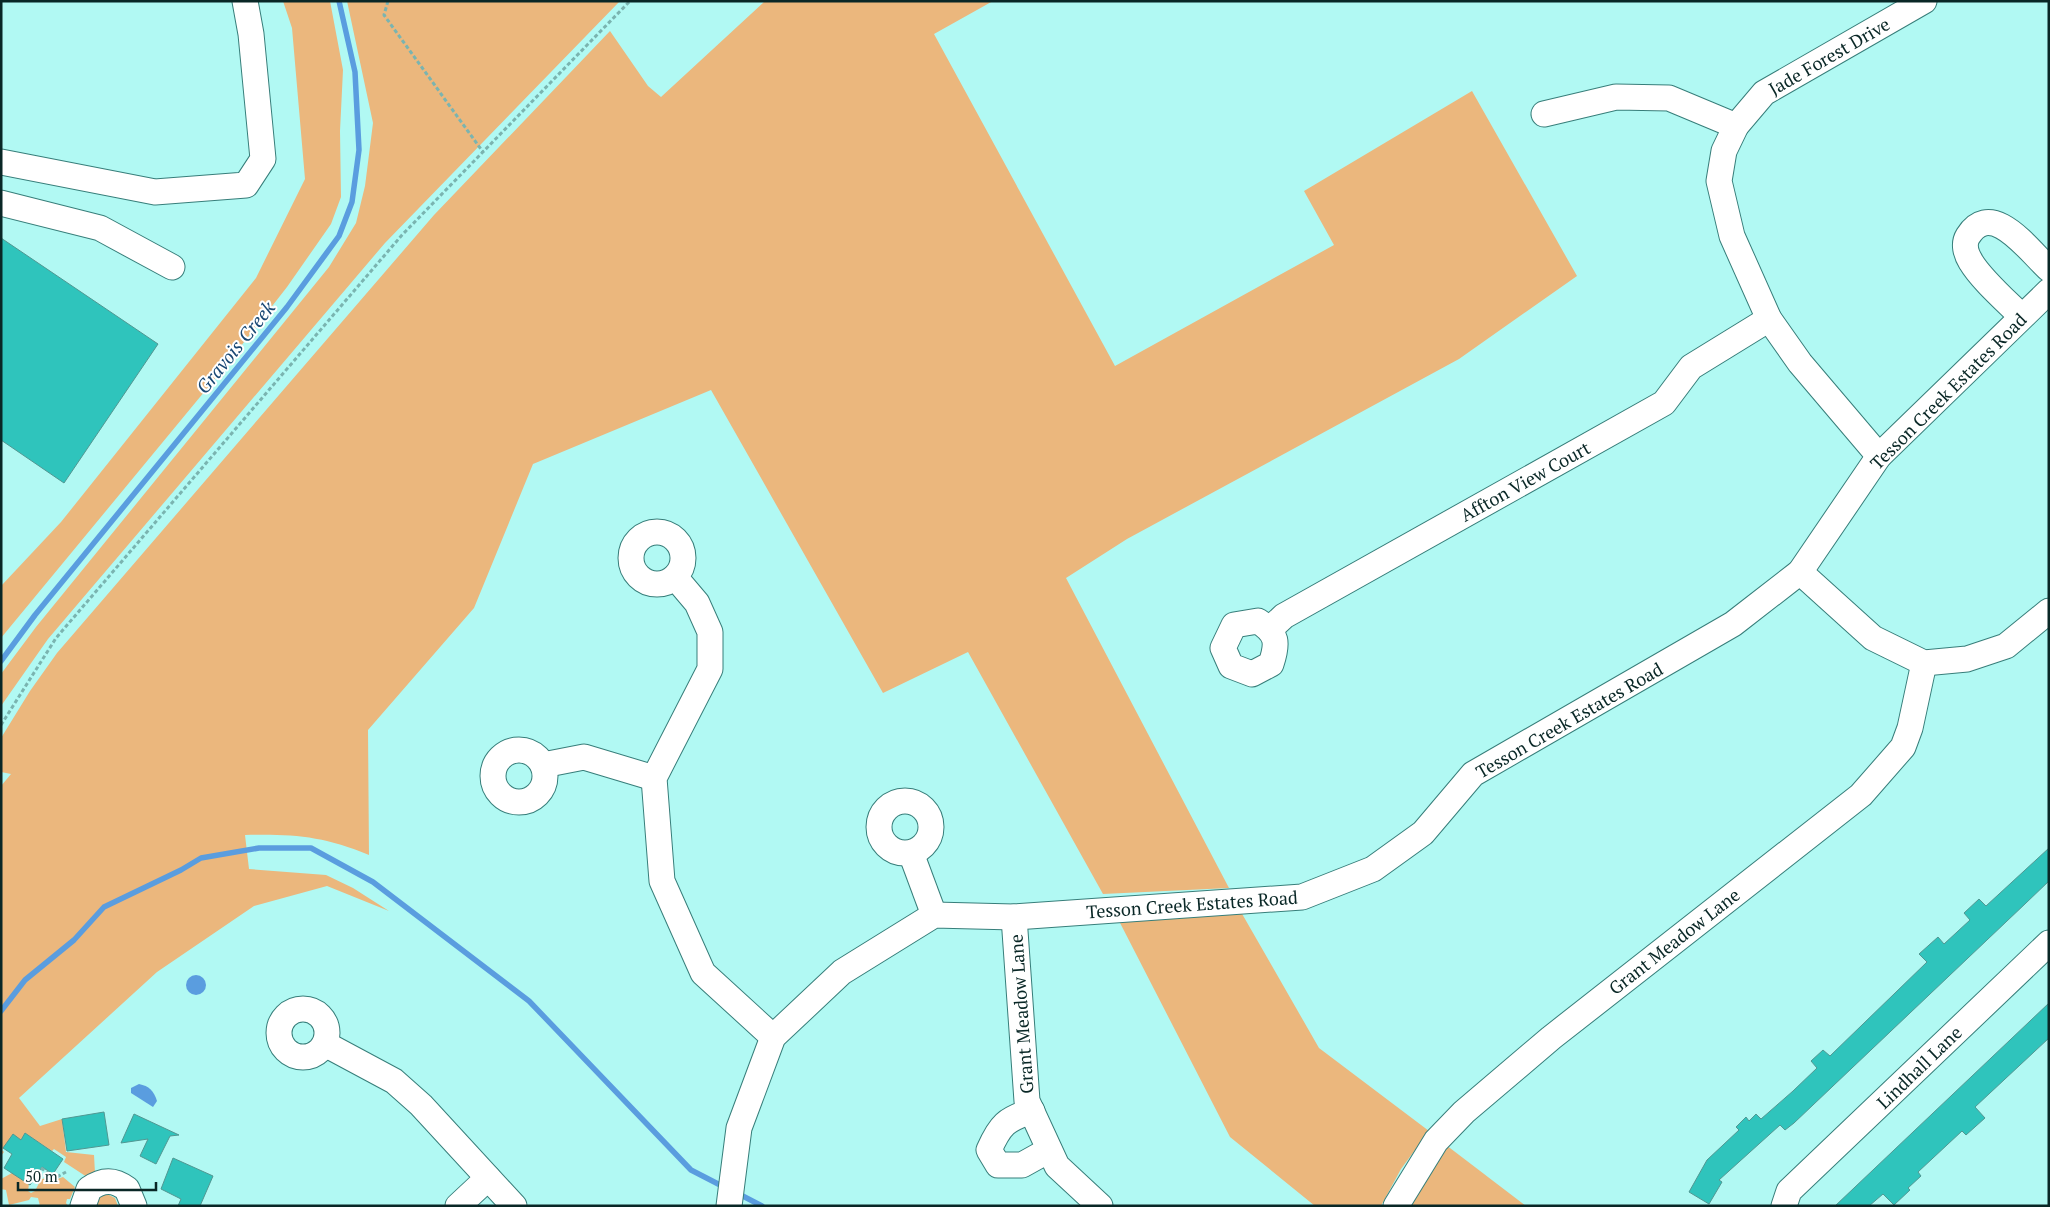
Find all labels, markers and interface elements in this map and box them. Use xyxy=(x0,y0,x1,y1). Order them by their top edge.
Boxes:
street label: Jade Forest Drive xyxy=(1764,12,1894,100)
water label: Gravois Creek xyxy=(190,295,280,398)
street label: Tesson Creek Estates Road xyxy=(1865,308,2031,474)
street label: Affton View Court xyxy=(1456,435,1594,527)
street label: Tesson Creek Estates Road xyxy=(1471,657,1667,783)
street label: Grant Meadow Lane xyxy=(1604,882,1744,1000)
street label: Tesson Creek Estates Road xyxy=(1085,885,1299,923)
street label: Grant Meadow Lane xyxy=(1003,933,1039,1095)
street label: Lindhall Lane xyxy=(1871,1020,1967,1114)
scale bar xyxy=(18,1160,155,1192)
text: 50 m xyxy=(25,1166,58,1186)

